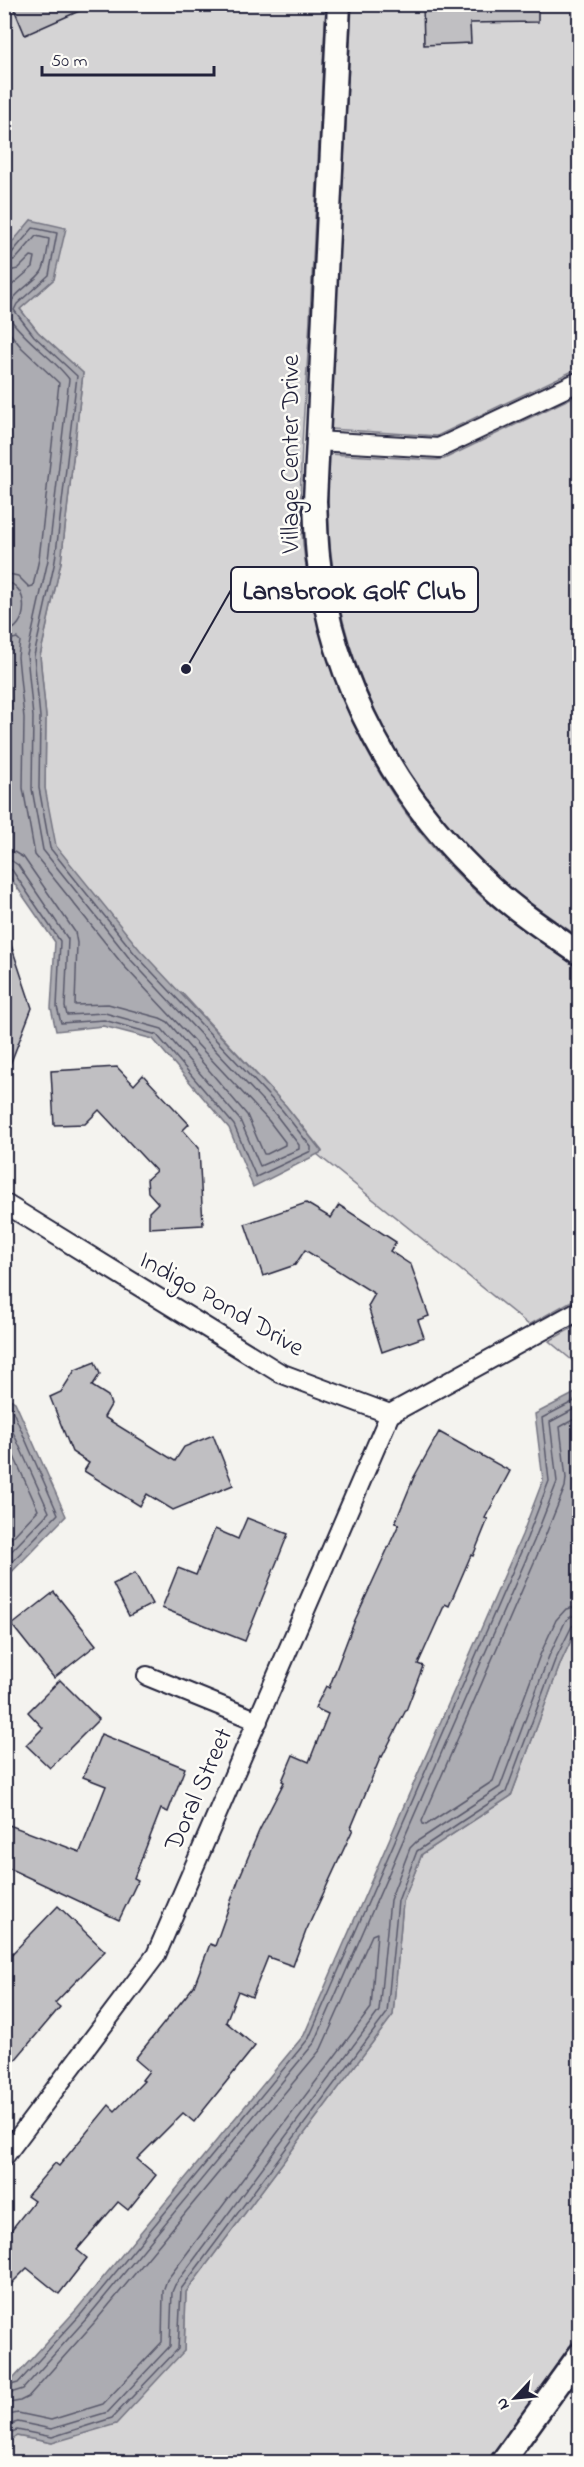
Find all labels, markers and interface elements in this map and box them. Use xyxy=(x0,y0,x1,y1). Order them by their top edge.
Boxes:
scale bar xyxy=(42,39,214,77)
text: 50 m xyxy=(51,49,88,75)
street label: Village Center Drive xyxy=(273,354,311,554)
callout: Lansbrook Golf Club xyxy=(231,567,478,612)
text: Lansbrook Golf Club xyxy=(242,573,466,612)
street label: Indigo Pond Drive xyxy=(131,1242,311,1368)
street label: Doral Street xyxy=(156,1722,244,1859)
north arrow xyxy=(485,2368,545,2428)
text: N xyxy=(490,2393,516,2414)

